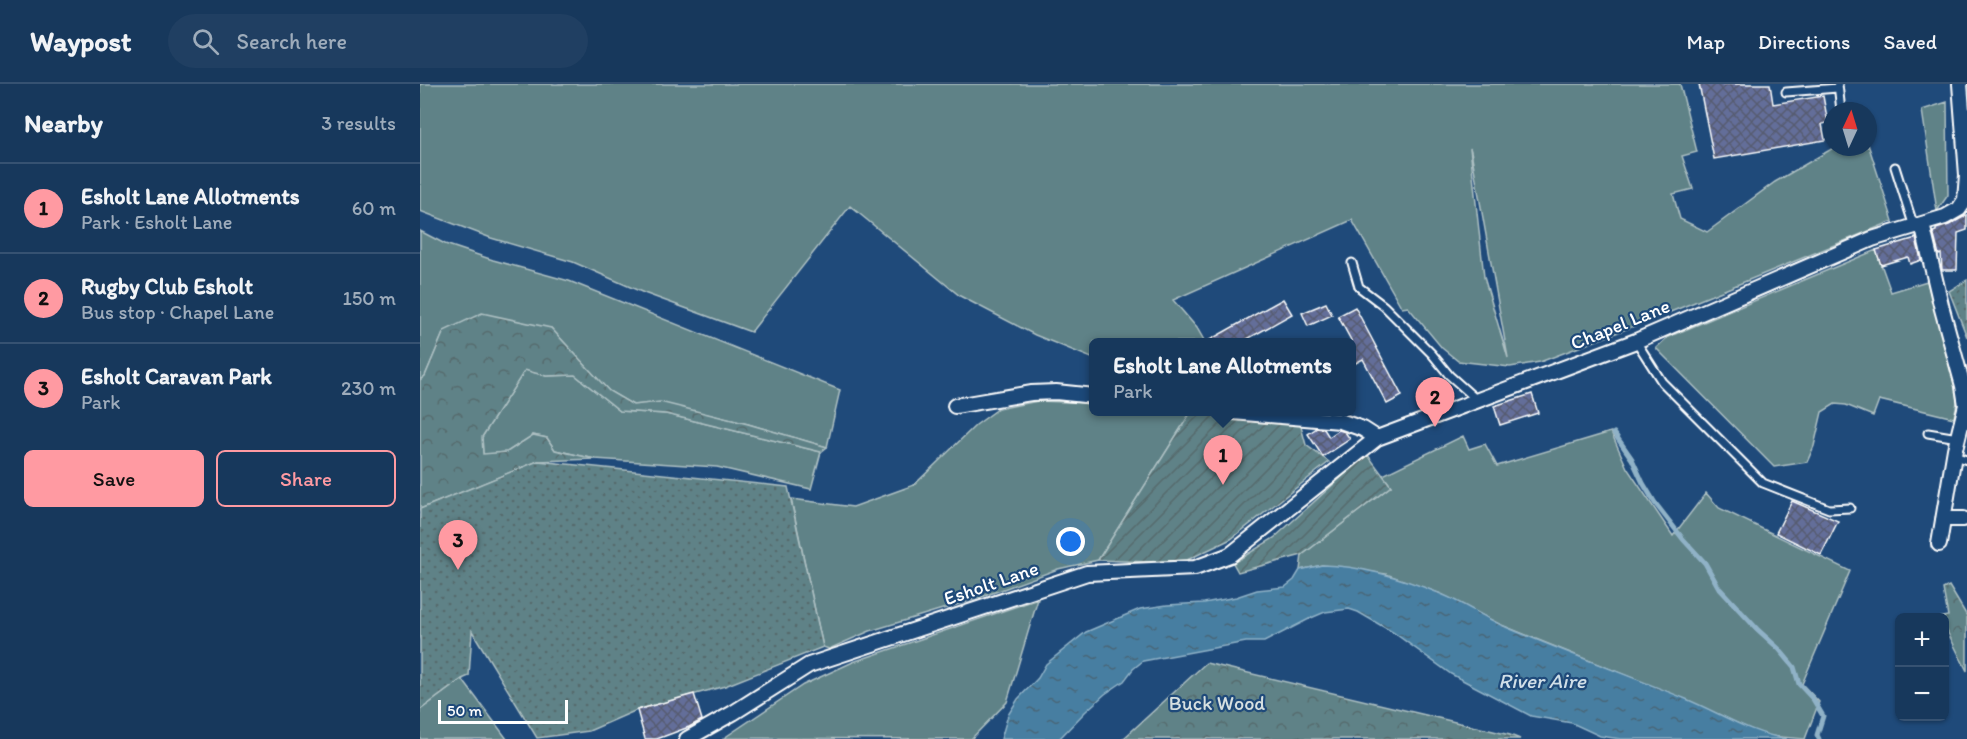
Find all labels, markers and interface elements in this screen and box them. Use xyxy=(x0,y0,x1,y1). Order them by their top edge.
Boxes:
search box xyxy=(168,14,588,68)
text: Waypost xyxy=(30,24,132,58)
icon: search xyxy=(189,25,222,58)
text: Search here xyxy=(237,28,347,55)
text: Map xyxy=(1687,29,1725,54)
text: Directions xyxy=(1758,29,1850,54)
text: Saved xyxy=(1883,29,1937,54)
north arrow xyxy=(1823,102,1877,156)
text: Nearby xyxy=(24,107,103,139)
text: 3 results xyxy=(321,111,396,135)
text: Esholt Lane Allotments xyxy=(81,183,300,210)
text: 1 xyxy=(39,196,48,220)
text: 60 m xyxy=(352,196,396,220)
text: Park · Esholt Lane xyxy=(81,210,232,234)
text: Rugby Club Esholt xyxy=(81,273,253,300)
text: 2 xyxy=(38,286,49,310)
text: 150 m xyxy=(343,286,396,310)
street label: Chapel Lane xyxy=(1567,293,1673,355)
text: Bus stop · Chapel Lane xyxy=(81,300,274,324)
popup xyxy=(1089,338,1356,416)
text: Esholt Lane Allotments xyxy=(1113,352,1332,379)
text: Esholt Caravan Park xyxy=(81,363,272,390)
text: 3 xyxy=(38,376,49,400)
text: 230 m xyxy=(341,376,396,400)
pin: 2 xyxy=(1416,378,1454,427)
text: Park xyxy=(1113,379,1153,403)
text: Park xyxy=(81,390,120,414)
pin: 1 xyxy=(1204,436,1242,485)
button: Save xyxy=(24,450,204,507)
button: Share xyxy=(216,450,396,507)
pin: 3 xyxy=(438,520,477,570)
your location xyxy=(1056,527,1085,556)
street label: Esholt Lane xyxy=(941,556,1041,610)
map controls xyxy=(1895,613,1949,721)
button: + xyxy=(1895,613,1949,667)
button: − xyxy=(1895,667,1949,721)
water label: River Aire xyxy=(1498,668,1587,693)
park label: Buck Wood xyxy=(1169,691,1265,715)
scale bar xyxy=(438,697,568,724)
text: 50 m xyxy=(447,701,482,720)

